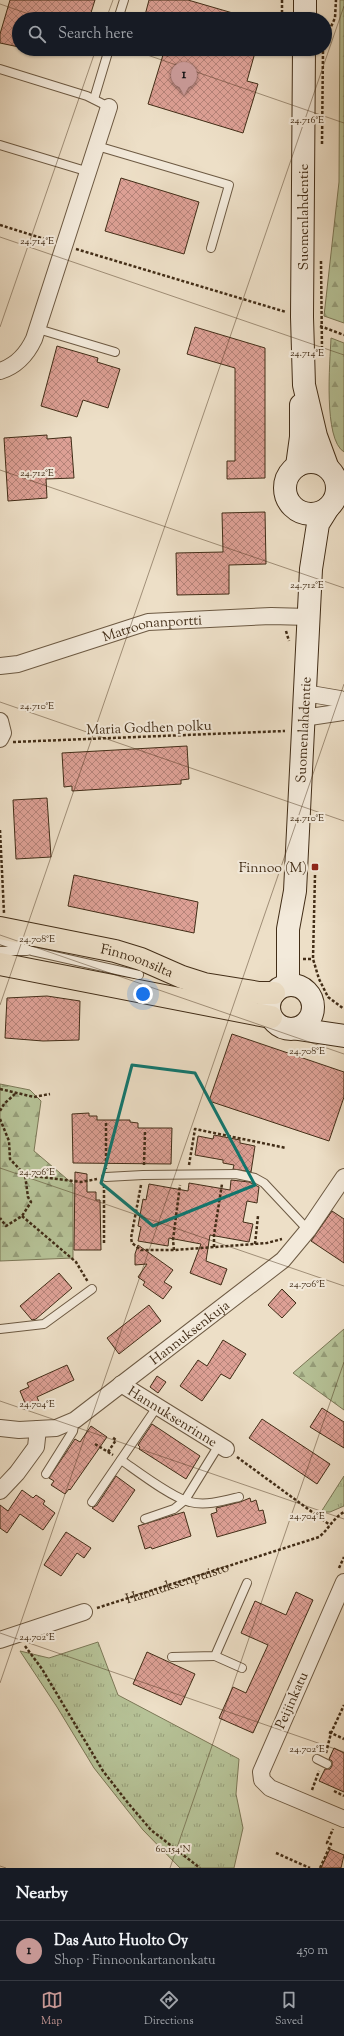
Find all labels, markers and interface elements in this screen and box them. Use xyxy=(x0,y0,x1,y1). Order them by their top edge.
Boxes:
search box xyxy=(12,12,332,56)
icon: search xyxy=(26,23,48,45)
text: Search here xyxy=(58,24,133,45)
pin: 1 xyxy=(171,62,197,95)
text: 24.716°E xyxy=(290,113,324,128)
street label: Suomenlahdentie xyxy=(295,164,315,270)
text: 24.714°E xyxy=(20,234,54,249)
text: 24.714°E xyxy=(290,346,324,361)
text: 24.712°E xyxy=(20,466,54,481)
text: 24.712°E xyxy=(290,578,324,593)
street label: Matroonanportti xyxy=(100,611,203,648)
street label: Suomenlahdentie xyxy=(292,676,318,784)
text: 24.710°E xyxy=(20,699,54,714)
street label: Maria Godhen polku xyxy=(86,717,212,741)
text: 24.710°E xyxy=(290,811,324,826)
place label: Finnoo (M) xyxy=(239,859,307,879)
marker: Finnoo (M) xyxy=(310,862,320,872)
text: 24.708°E xyxy=(19,932,55,947)
street label: Finnoonsilta xyxy=(99,940,176,984)
your location xyxy=(133,984,153,1004)
text: 24.708°E xyxy=(289,1044,325,1059)
text: 24.706°E xyxy=(19,1165,55,1180)
text: 24.706°E xyxy=(289,1277,325,1292)
street label: Hannuksenkuja xyxy=(146,1296,235,1371)
street label: Hannuksenrinne xyxy=(123,1382,220,1453)
text: 24.704°E xyxy=(19,1397,55,1412)
text: 24.704°E xyxy=(289,1509,325,1524)
street label: Hannuksenpuisto xyxy=(123,1558,232,1610)
text: 24.702°E xyxy=(19,1630,55,1645)
street label: Peijinkatu xyxy=(271,1669,314,1733)
text: 24.702°E xyxy=(289,1742,325,1757)
text: 60.154°N xyxy=(156,1842,190,1857)
text: Nearby xyxy=(16,1882,68,1906)
text: Das Auto Huolto Oy xyxy=(54,1931,188,1952)
text: 1 xyxy=(27,1942,31,1960)
text: 450 m xyxy=(297,1942,328,1960)
text: Shop · Finnoonkartanonkatu xyxy=(54,1952,216,1970)
tab: Map xyxy=(41,1989,63,2029)
tab: Directions xyxy=(144,1989,194,2029)
tab: Saved xyxy=(275,1989,303,2029)

